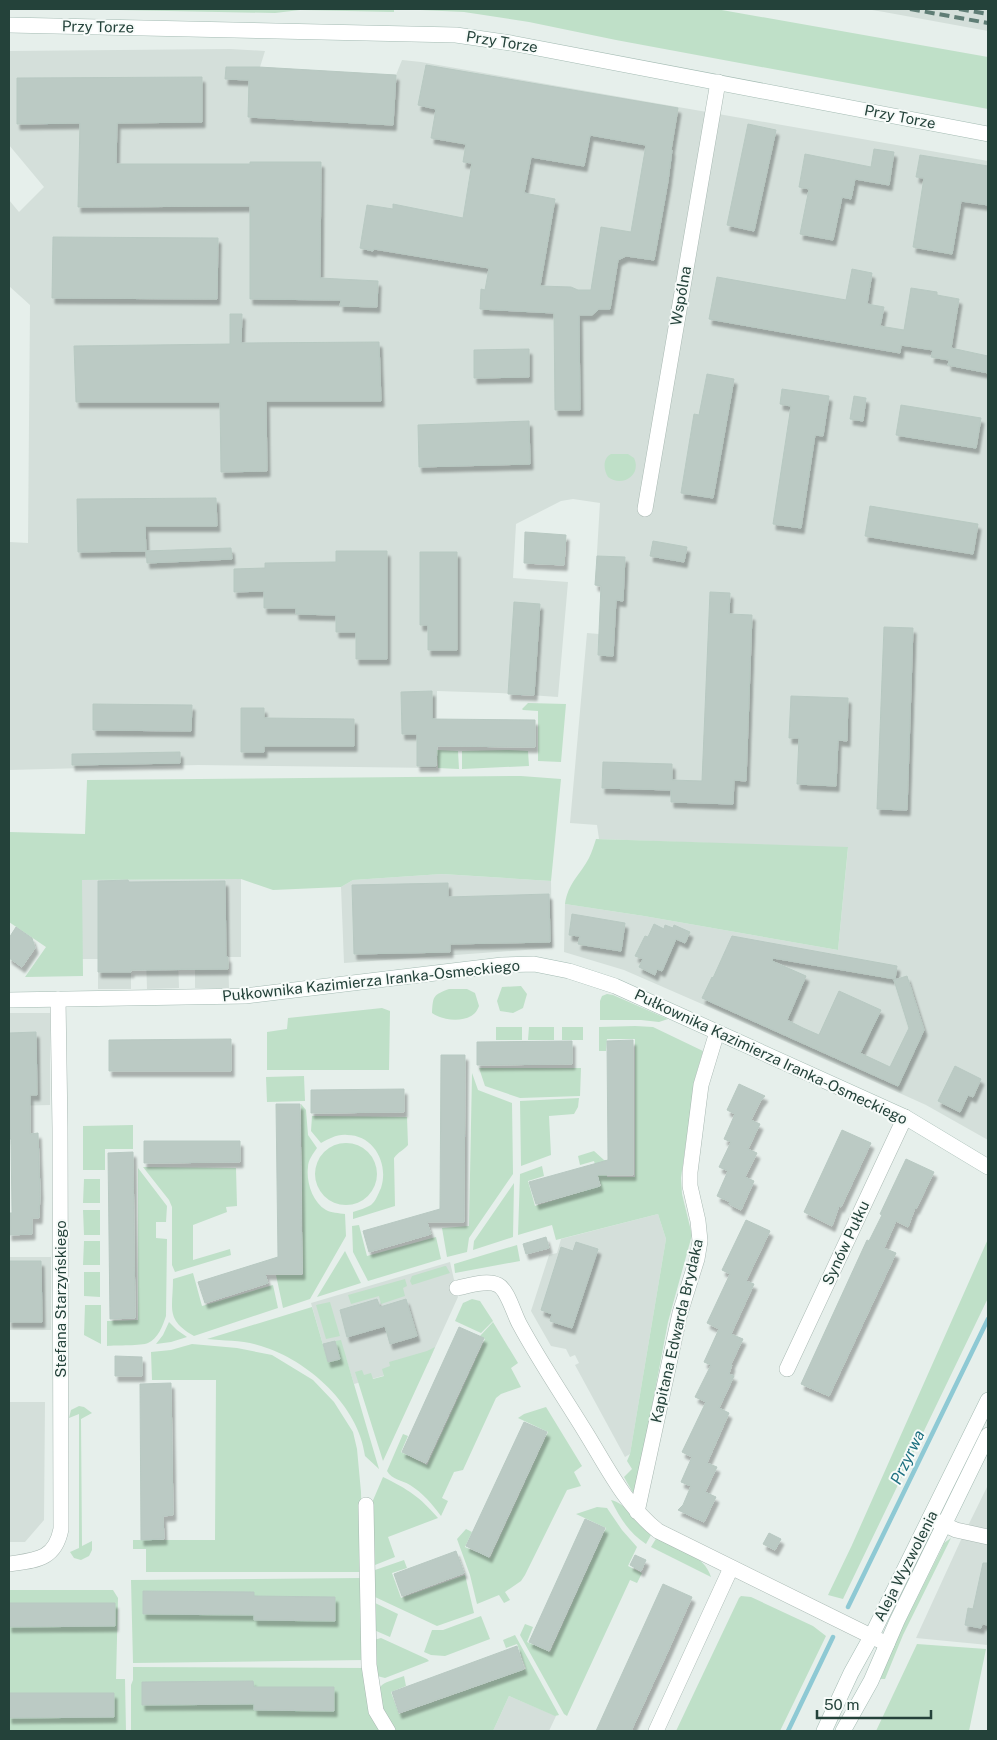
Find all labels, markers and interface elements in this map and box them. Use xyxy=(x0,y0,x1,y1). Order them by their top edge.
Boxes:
street label: Przy Torze xyxy=(62,17,134,36)
street label: Przy Torze xyxy=(465,27,539,56)
street label: Przy Torze xyxy=(863,101,937,132)
street label: Wspólna xyxy=(667,265,694,327)
street label: Pułkownika Kazimierza Iranka-Osmeckiego xyxy=(221,956,521,1005)
street label: Pułkownika Kazimierza Iranka-Osmeckiego xyxy=(632,986,910,1127)
street label: Synów Pułku xyxy=(819,1198,872,1288)
street label: Stefana Starzyńskiego xyxy=(52,1220,69,1378)
street label: Kapitana Edwarda Brydaka xyxy=(647,1237,706,1424)
water label: Przyrwa xyxy=(886,1427,929,1487)
street label: Aleja Wyzwolenia xyxy=(870,1508,941,1624)
scale bar xyxy=(817,1688,931,1720)
text: 50 m xyxy=(824,1696,859,1713)

